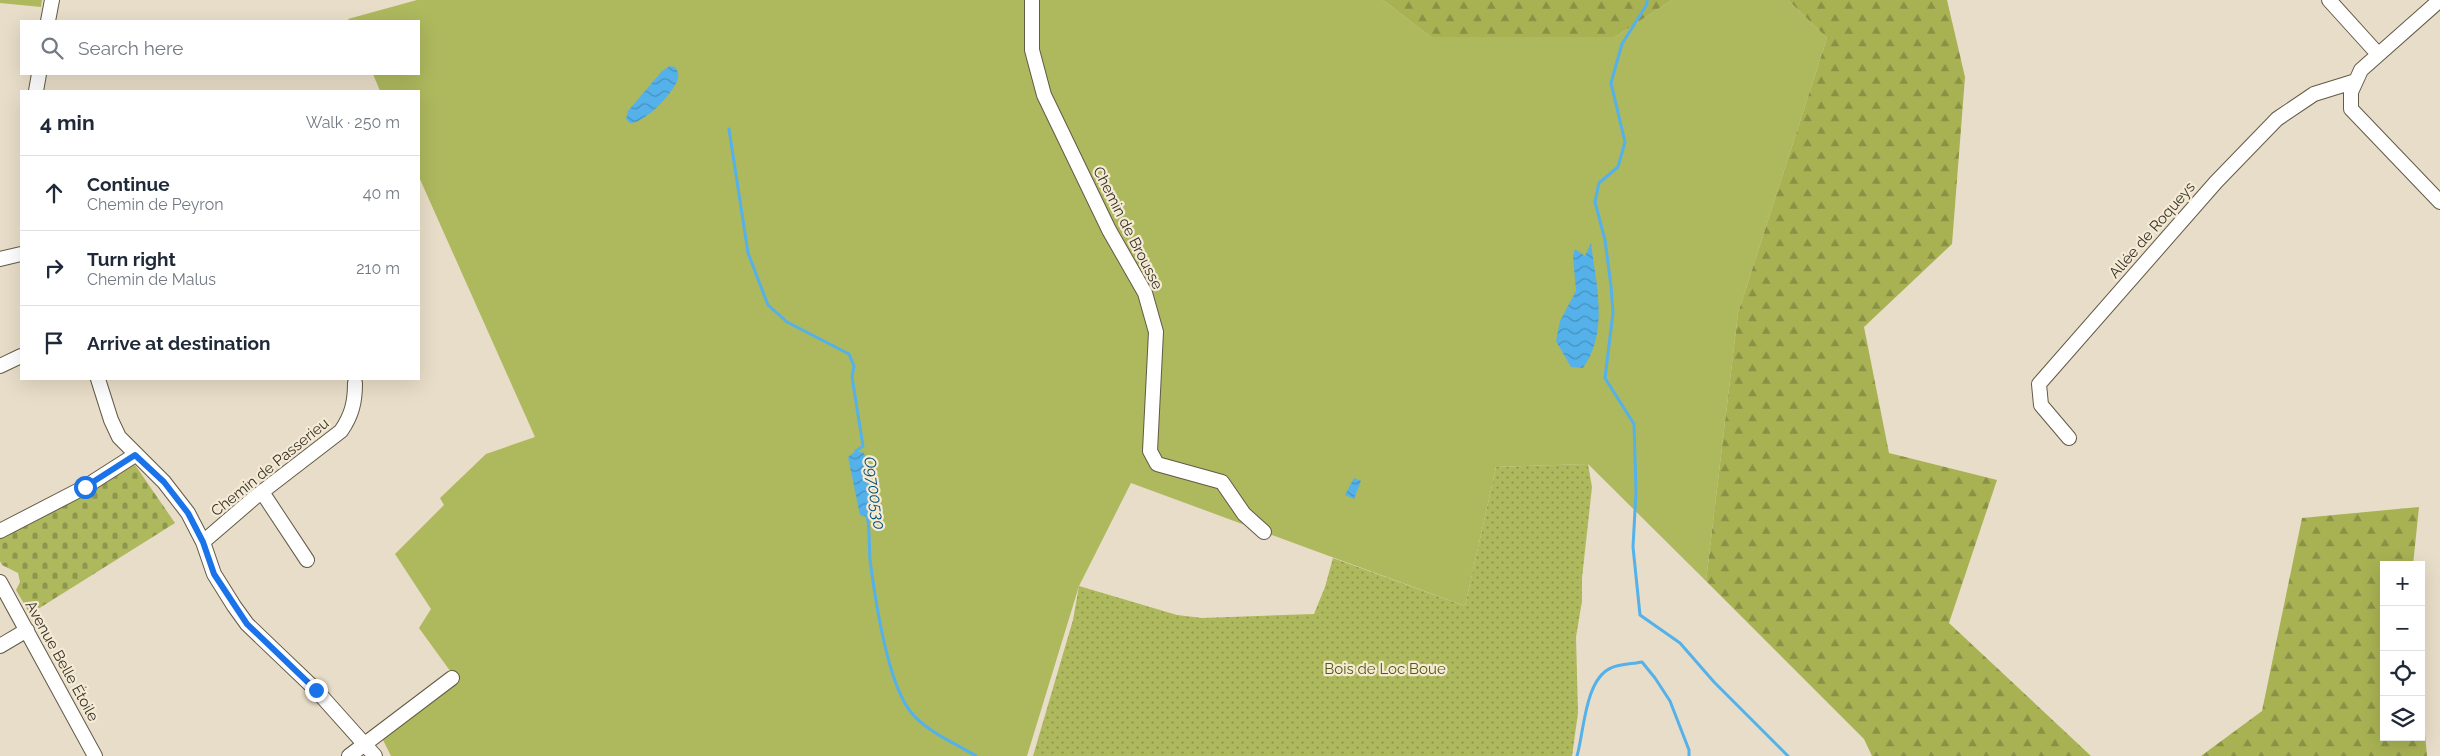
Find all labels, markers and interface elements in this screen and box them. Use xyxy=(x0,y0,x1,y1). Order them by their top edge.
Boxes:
search box xyxy=(20,20,420,75)
icon: search xyxy=(38,34,66,62)
text: Search here xyxy=(78,37,184,59)
text: 4 min xyxy=(40,110,95,135)
text: Walk · 250 m xyxy=(306,113,400,132)
street label: Chemin de Brousse xyxy=(1089,164,1167,293)
text: Continue xyxy=(87,173,170,195)
street label: Allée de Roqueys xyxy=(2105,178,2199,282)
icon: ahead xyxy=(40,179,68,207)
text: 40 m xyxy=(363,184,400,203)
text: Chemin de Peyron xyxy=(87,195,224,214)
text: Turn right xyxy=(87,248,176,270)
icon: right xyxy=(40,254,68,282)
text: 210 m xyxy=(356,259,400,278)
text: Chemin de Malus xyxy=(87,270,216,289)
icon: arrive xyxy=(40,329,68,357)
text: Arrive at destination xyxy=(87,332,271,354)
street label: Chemin de Passerieu xyxy=(207,414,333,520)
water label: O9700530 xyxy=(860,455,889,531)
route start xyxy=(74,476,97,499)
map controls xyxy=(2380,561,2425,741)
button: + xyxy=(2380,561,2425,606)
street label: Avenue Belle Étoile xyxy=(21,598,103,725)
button: − xyxy=(2380,606,2425,651)
button: locate xyxy=(2380,651,2425,696)
park label: Bois de Loc Boue xyxy=(1324,660,1446,678)
route end xyxy=(305,679,328,702)
button: layers xyxy=(2380,696,2425,741)

